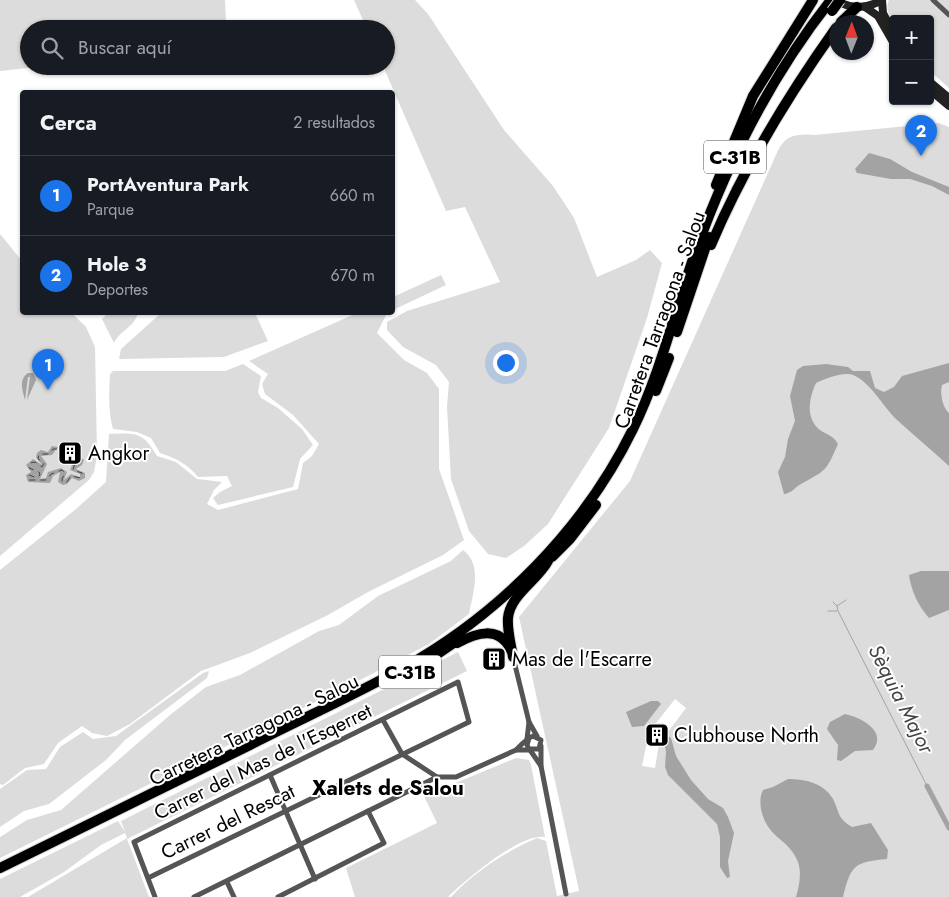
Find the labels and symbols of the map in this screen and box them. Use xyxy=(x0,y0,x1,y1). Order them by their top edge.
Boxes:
north arrow xyxy=(829,15,874,60)
pin: 2 xyxy=(905,115,937,156)
road number: C-31B xyxy=(704,140,766,173)
street label: Carretera Tarragona - Salou xyxy=(607,207,713,433)
pin: 1 xyxy=(32,349,64,390)
your location xyxy=(493,350,519,376)
place label: Angkor xyxy=(88,439,150,468)
building icon: Angkor xyxy=(57,440,83,466)
water label: Sèquia Major xyxy=(861,639,942,760)
place label: Mas de l'Escarre xyxy=(512,645,652,674)
building icon: Mas de l'Escarre xyxy=(481,646,507,672)
road number: C-31B xyxy=(379,656,441,689)
street label: Carretera Tarragona - Salou xyxy=(144,667,364,793)
street label: Carrer del Mas de l'Esqerret xyxy=(149,696,377,828)
place label: Clubhouse North xyxy=(674,721,819,750)
building icon: Clubhouse North xyxy=(644,722,670,748)
district label: Xalets de Salou xyxy=(312,773,464,803)
street label: Carrer del Rescat xyxy=(156,777,300,867)

